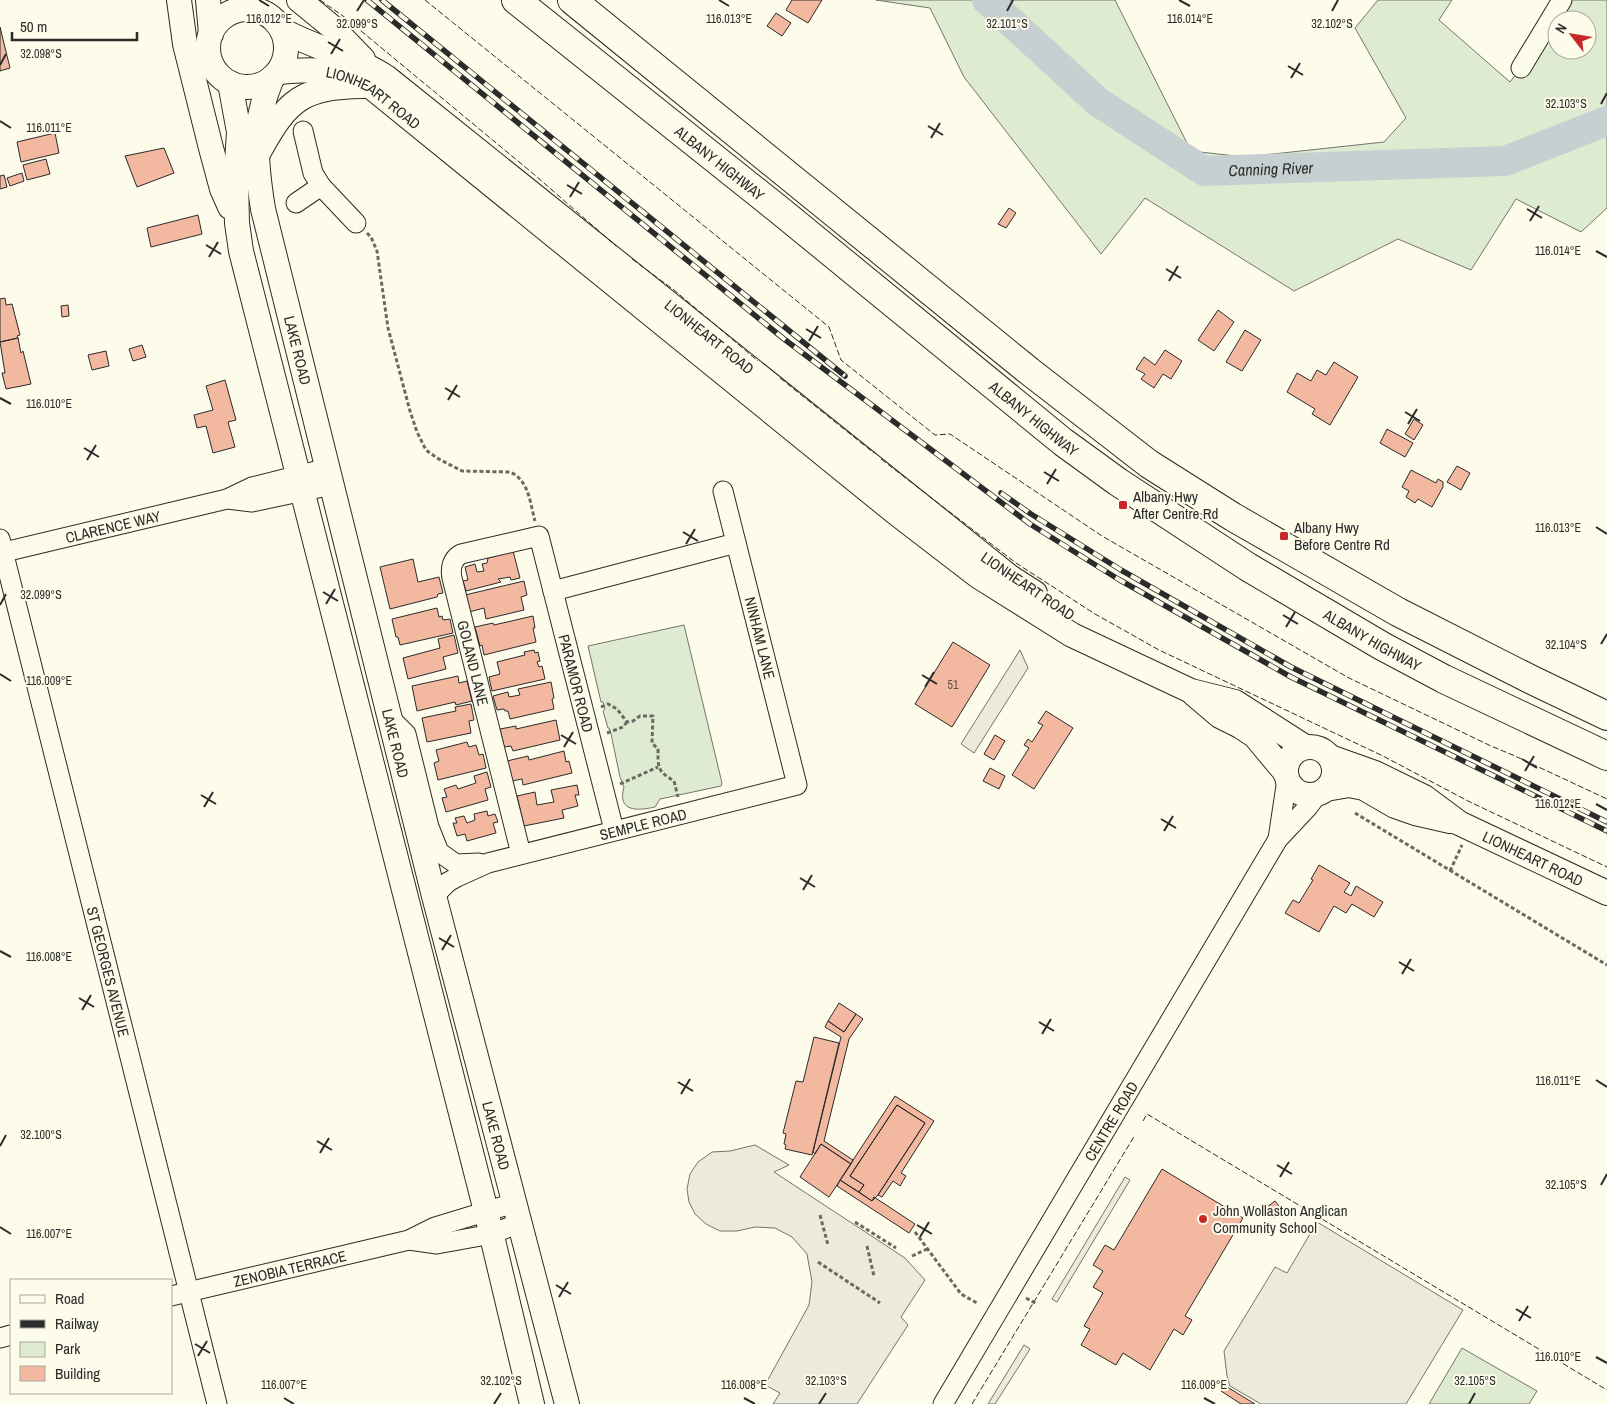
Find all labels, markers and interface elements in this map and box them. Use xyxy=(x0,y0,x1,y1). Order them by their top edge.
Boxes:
scale bar xyxy=(12,10,138,42)
north arrow xyxy=(1547,10,1597,60)
text: 116.012°E xyxy=(246,11,292,27)
text: 116.013°E xyxy=(706,11,752,27)
text: 116.014°E xyxy=(1167,11,1213,27)
text: 50 m xyxy=(20,16,47,37)
text: 32.099°S xyxy=(336,16,378,32)
text: 32.101°S xyxy=(986,16,1028,32)
text: 32.102°S xyxy=(1311,16,1353,32)
text: N xyxy=(1551,20,1571,36)
text: 32.098°S xyxy=(20,46,62,62)
street label: LIONHEART ROAD xyxy=(324,61,425,134)
text: 32.103°S xyxy=(1545,96,1587,112)
text: 116.011°E xyxy=(26,120,72,136)
street label: ALBANY HIGHWAY xyxy=(670,120,770,206)
water label: Canning River xyxy=(1228,156,1314,181)
text: 116.014°E xyxy=(1535,243,1581,259)
street label: LIONHEART ROAD xyxy=(661,294,759,379)
street label: LAKE ROAD xyxy=(279,313,317,387)
street label: ALBANY HIGHWAY xyxy=(984,375,1084,461)
text: 116.010°E xyxy=(26,396,72,412)
place label: Albany Hwy After Centre Rd xyxy=(1132,486,1218,524)
marker: Albany Hwy After Centre Rd xyxy=(1117,499,1129,511)
street label: CLARENCE WAY xyxy=(63,505,163,548)
place label: Albany Hwy Before Centre Rd xyxy=(1293,517,1390,555)
text: 116.013°E xyxy=(1535,520,1581,536)
marker: Albany Hwy Before Centre Rd xyxy=(1278,530,1290,542)
street label: LIONHEART ROAD xyxy=(977,547,1079,625)
text: 32.099°S xyxy=(20,587,62,603)
street label: NINHAM LANE xyxy=(740,595,780,681)
street label: ALBANY HIGHWAY xyxy=(1319,603,1426,676)
street label: GOLAND LANE xyxy=(452,618,494,708)
street label: PARAMOR ROAD xyxy=(554,632,599,735)
text: 32.104°S xyxy=(1545,637,1587,653)
text: 116.009°E xyxy=(26,673,72,689)
house number: 51 xyxy=(948,677,959,693)
street label: LAKE ROAD xyxy=(377,706,415,780)
text: 116.012°E xyxy=(1535,796,1581,812)
street label: SEMPLE ROAD xyxy=(597,803,689,845)
street label: LIONHEART ROAD xyxy=(1479,825,1587,891)
street label: ST GEORGES AVENUE xyxy=(82,904,135,1039)
text: 116.008°E xyxy=(26,949,72,965)
text: 116.011°E xyxy=(1535,1073,1581,1089)
street label: CENTRE ROAD xyxy=(1079,1077,1143,1165)
street label: LAKE ROAD xyxy=(478,1099,516,1172)
text: 32.100°S xyxy=(20,1127,62,1143)
text: 32.105°S xyxy=(1545,1177,1587,1193)
place label: John Wollaston Anglican Community School xyxy=(1213,1200,1348,1238)
marker: John Wollaston Anglican Community School xyxy=(1197,1213,1209,1225)
text: 116.007°E xyxy=(26,1226,72,1242)
street label: ZENOBIA TERRACE xyxy=(231,1245,348,1291)
legend xyxy=(10,1279,172,1394)
text: Road xyxy=(55,1288,84,1309)
text: Railway xyxy=(55,1313,100,1334)
text: Park xyxy=(55,1338,81,1359)
text: 116.010°E xyxy=(1535,1349,1581,1365)
text: Building xyxy=(55,1363,100,1384)
text: 32.102°S xyxy=(480,1373,522,1389)
text: 32.103°S xyxy=(805,1373,847,1389)
text: 32.105°S xyxy=(1454,1373,1496,1389)
text: 116.007°E xyxy=(261,1377,307,1393)
text: 116.008°E xyxy=(721,1377,767,1393)
text: 116.009°E xyxy=(1181,1377,1227,1393)

